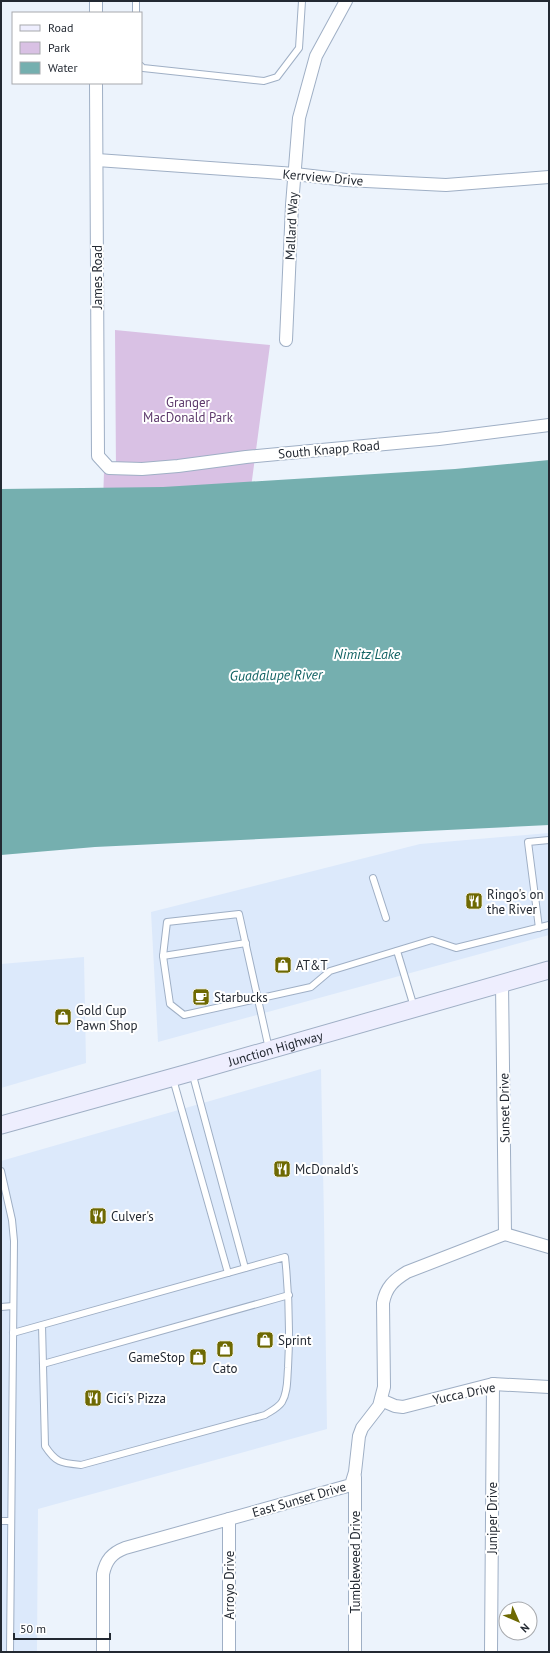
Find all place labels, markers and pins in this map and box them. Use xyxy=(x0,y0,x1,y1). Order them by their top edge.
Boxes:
place label: Ringo's on the River xyxy=(487,886,544,918)
restaurant icon: Ringo's on the River xyxy=(464,891,484,911)
shop icon: AT&T xyxy=(273,955,293,975)
place label: AT&T xyxy=(296,957,328,974)
cafe icon: Starbucks xyxy=(191,987,211,1007)
place label: Starbucks xyxy=(214,989,268,1006)
place label: Gold Cup Pawn Shop xyxy=(76,1002,137,1034)
shop icon: Gold Cup Pawn Shop xyxy=(53,1007,73,1027)
restaurant icon: McDonald's xyxy=(272,1159,292,1179)
place label: McDonald's xyxy=(295,1161,358,1178)
restaurant icon: Culver's xyxy=(88,1206,108,1226)
place label: Culver's xyxy=(111,1208,154,1225)
shop icon: Sprint xyxy=(255,1330,275,1350)
place label: Sprint xyxy=(278,1332,312,1349)
shop icon: Cato xyxy=(215,1339,235,1359)
shop icon: GameStop xyxy=(188,1347,208,1367)
place label: GameStop xyxy=(128,1349,185,1366)
place label: Cato xyxy=(213,1360,237,1377)
restaurant icon: Cici's Pizza xyxy=(83,1388,103,1408)
place label: Cici's Pizza xyxy=(106,1390,166,1407)

